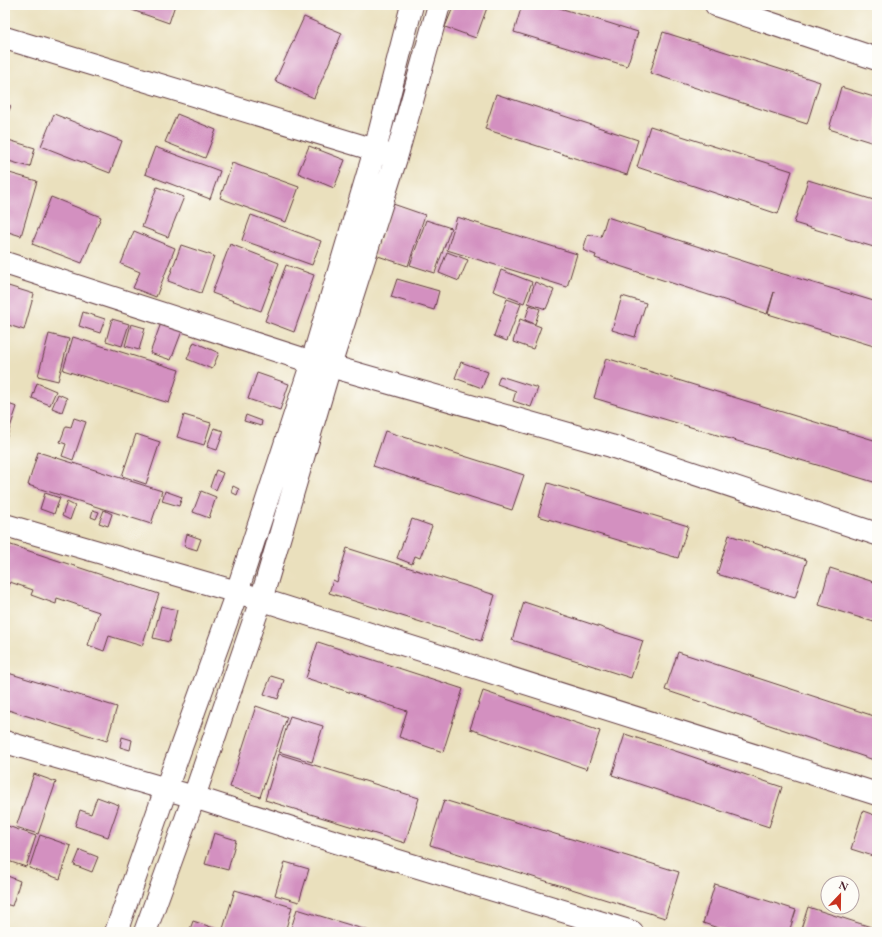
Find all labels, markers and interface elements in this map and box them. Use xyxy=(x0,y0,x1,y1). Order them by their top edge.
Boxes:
north arrow xyxy=(820,875,860,915)
text: N xyxy=(837,878,851,894)

